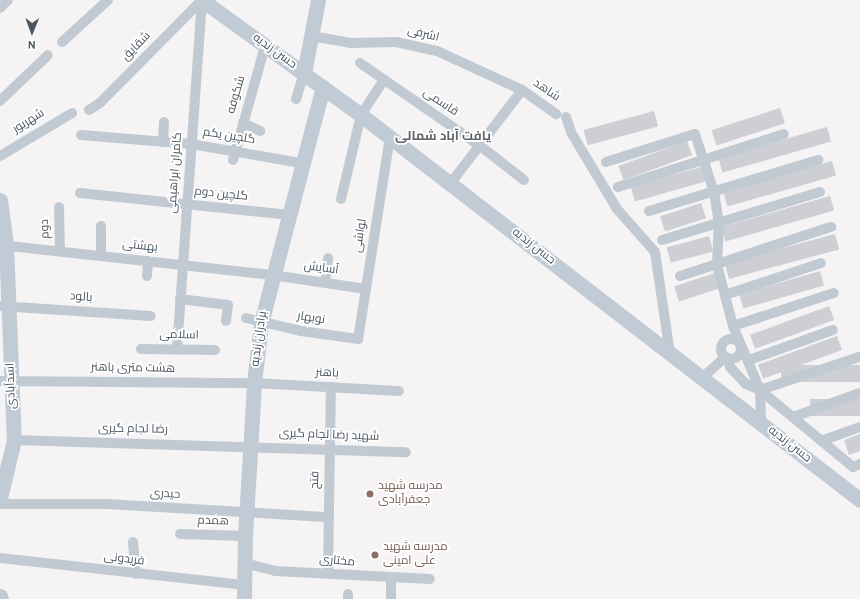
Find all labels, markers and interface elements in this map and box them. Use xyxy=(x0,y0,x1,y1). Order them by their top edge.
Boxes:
north arrow xyxy=(12,12,52,52)
street label: اشرفی xyxy=(406,24,440,46)
street label: شقایق xyxy=(120,30,154,64)
street label: حسن زندیه xyxy=(249,31,299,73)
text: N xyxy=(28,37,36,51)
street label: شکوفه xyxy=(225,74,249,116)
street label: شاهد xyxy=(530,77,562,105)
street label: قاسمی xyxy=(420,86,460,120)
street label: شهریور xyxy=(10,107,48,137)
street label: گلچین یکم xyxy=(202,126,256,148)
district label: یافت آباد شمالی xyxy=(395,129,491,145)
street label: کامران ابراهیمی xyxy=(166,132,186,214)
street label: گلچین دوم xyxy=(194,185,248,205)
street label: لواشی xyxy=(351,218,371,254)
street label: دوم xyxy=(38,219,54,239)
street label: حسن زندیه xyxy=(509,226,557,268)
street label: بهشتی xyxy=(122,238,158,256)
street label: آسایش xyxy=(303,259,339,279)
street label: بالود xyxy=(69,290,93,306)
street label: برادران زندیه xyxy=(249,310,271,368)
street label: نوبهار xyxy=(296,310,326,328)
street label: اسلامی xyxy=(159,328,199,344)
street label: هشت متری باهنر xyxy=(91,361,175,377)
street label: اسدآبادی xyxy=(4,363,20,409)
street label: باهنر xyxy=(315,366,339,382)
street label: رضا لجام گیری xyxy=(98,422,168,438)
street label: حسن زندیه xyxy=(765,424,813,466)
street label: شهید رضا لجام گیری xyxy=(279,427,379,445)
street label: فتح xyxy=(309,471,323,489)
place label: مدرسه شهید جعفرآبادی xyxy=(378,480,443,508)
street label: حیدری xyxy=(149,487,181,503)
marker: مدرسه شهید جعفرآبادی xyxy=(365,489,375,499)
street label: همدم xyxy=(197,514,229,530)
place label: مدرسه شهید علی امینی xyxy=(383,541,448,569)
street label: فریدونی xyxy=(103,550,145,570)
marker: مدرسه شهید علی امینی xyxy=(370,550,380,560)
street label: مختاری xyxy=(318,553,356,571)

